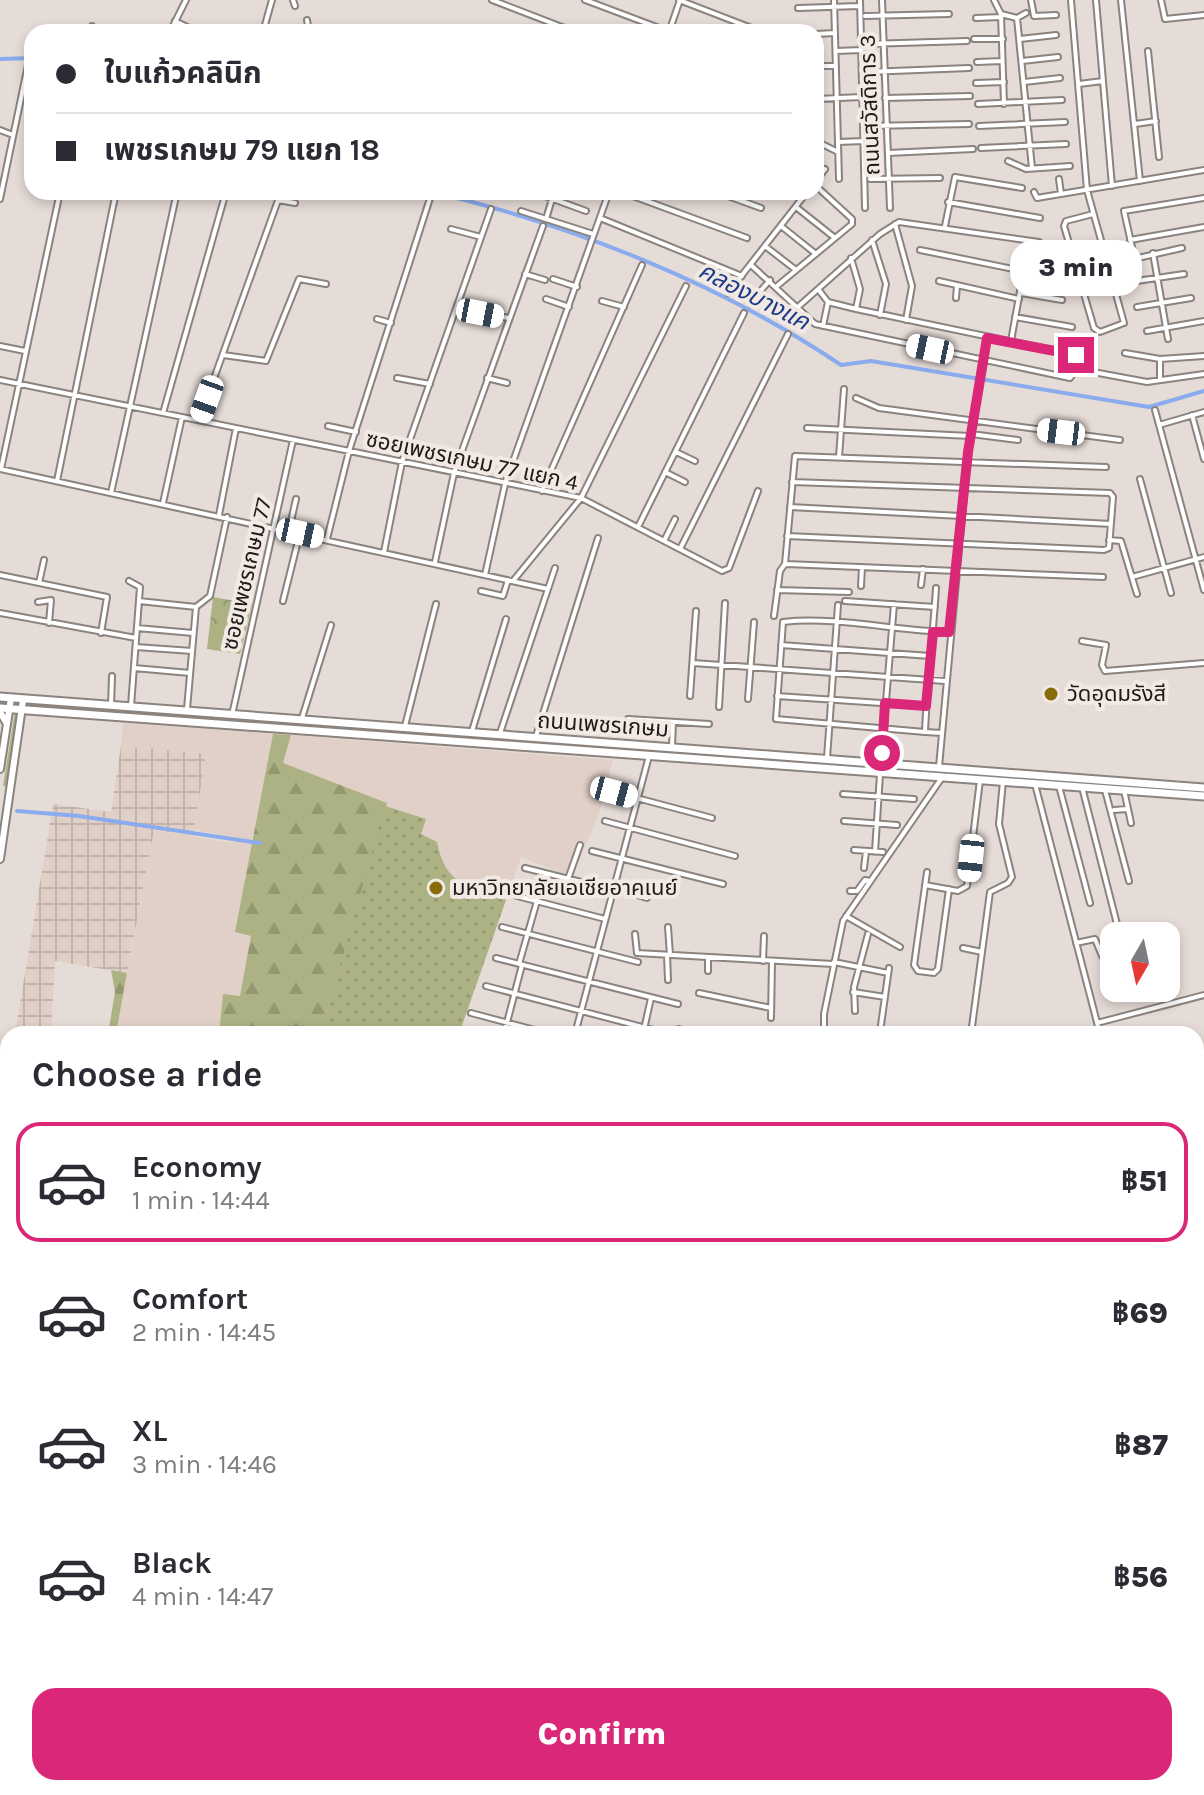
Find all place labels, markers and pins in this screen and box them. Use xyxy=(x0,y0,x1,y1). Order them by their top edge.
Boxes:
place label: วัดอุดมรังสี xyxy=(1067,681,1166,707)
marker: วัดอุดมรังสี xyxy=(1042,685,1060,703)
place label: มหาวิทยาลัยเอเชียอาคเนย์ xyxy=(452,875,678,901)
marker: มหาวิทยาลัยเอเชียอาคเนย์ xyxy=(427,879,445,897)

